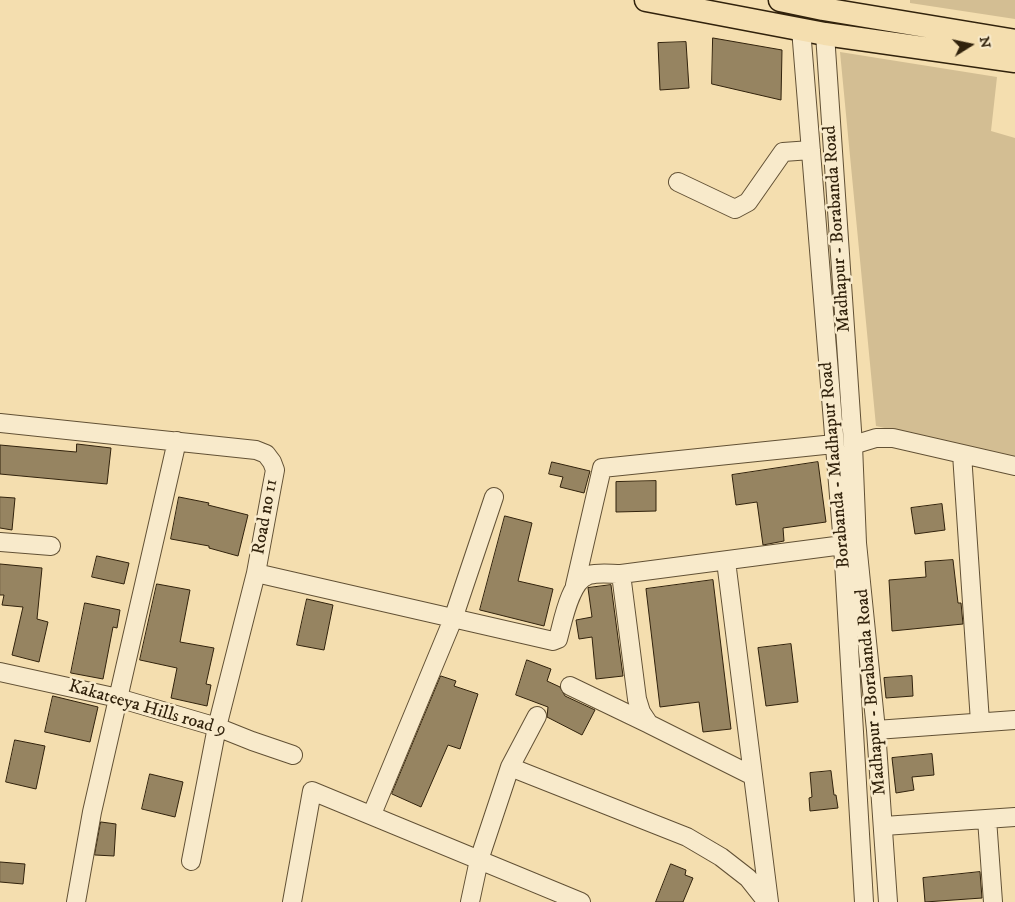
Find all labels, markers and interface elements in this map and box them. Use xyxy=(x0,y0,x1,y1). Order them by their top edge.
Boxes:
north arrow xyxy=(945,20,995,70)
text: N xyxy=(975,35,995,50)
street label: Madhapur - Borabanda Road xyxy=(820,125,856,333)
street label: Borabanda - Madhapur Road xyxy=(816,361,856,569)
street label: Road no 11 xyxy=(249,478,283,556)
street label: Madhapur - Borabanda Road xyxy=(852,588,892,796)
street label: Kakateeya Hills road 9 xyxy=(66,676,228,742)

